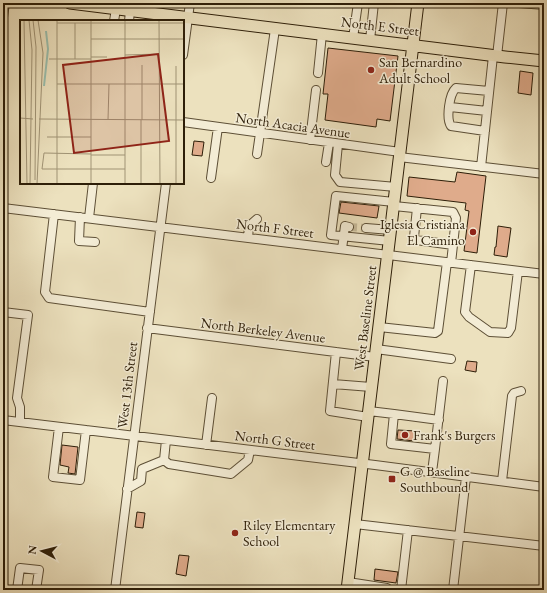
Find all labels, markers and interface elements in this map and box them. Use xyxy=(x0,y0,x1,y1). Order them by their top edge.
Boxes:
street label: North E Street xyxy=(340,12,421,40)
inset map xyxy=(20,20,184,184)
place label: San Bernardino Adult School xyxy=(378,53,462,87)
marker: San Bernardino Adult School xyxy=(366,65,376,75)
street label: North Acacia Avenue xyxy=(235,108,352,142)
street label: North F Street xyxy=(235,214,315,242)
place label: Iglesia Cristiana El Camino xyxy=(380,215,465,249)
marker: Iglesia Cristiana El Camino xyxy=(468,227,478,237)
street label: West Baseline Street xyxy=(350,264,380,372)
street label: North Berkeley Avenue xyxy=(200,313,327,347)
street label: West 13th Street xyxy=(113,340,141,429)
street label: North G Street xyxy=(234,426,317,454)
place label: Frank's Burgers xyxy=(413,426,496,444)
marker: Frank's Burgers xyxy=(400,430,410,440)
place label: G @ Baseline Southbound xyxy=(400,462,470,496)
marker: G @ Baseline Southbound xyxy=(387,474,397,484)
place label: Riley Elementary School xyxy=(243,516,336,550)
marker: Riley Elementary School xyxy=(230,528,240,538)
north arrow xyxy=(22,531,62,571)
text: N xyxy=(25,544,40,555)

